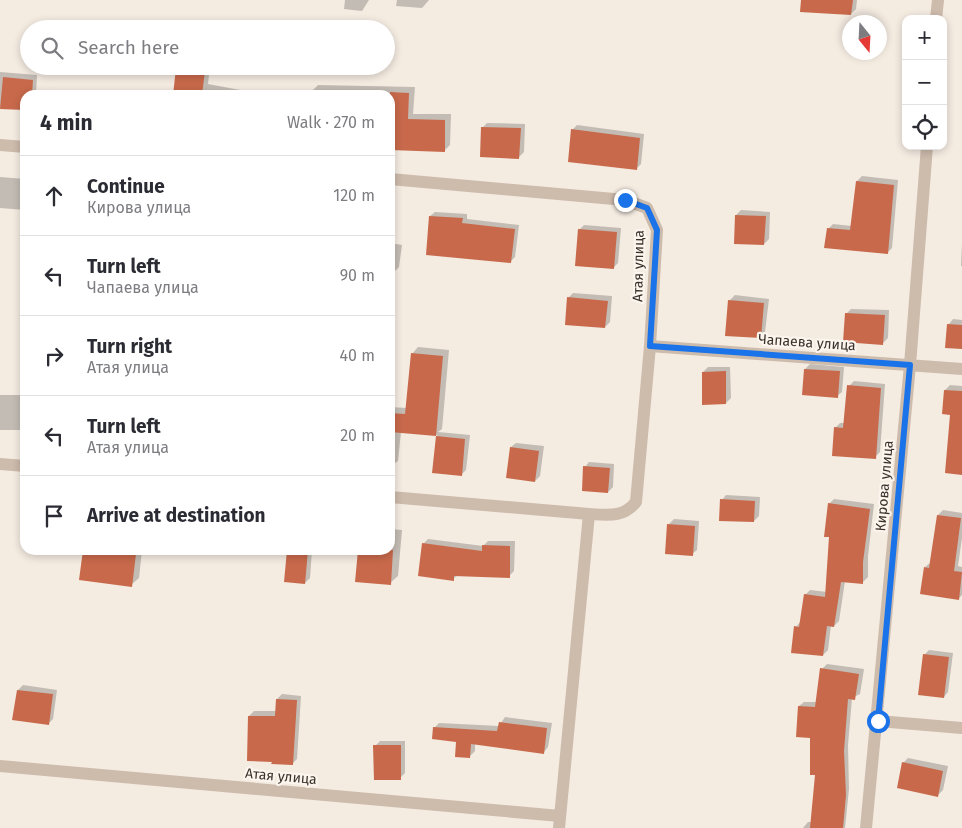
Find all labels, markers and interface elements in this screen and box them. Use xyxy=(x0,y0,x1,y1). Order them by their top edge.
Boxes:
north arrow xyxy=(842,15,887,60)
map controls xyxy=(902,15,947,150)
button: + xyxy=(902,15,947,60)
search box xyxy=(20,20,395,75)
icon: search xyxy=(38,34,66,62)
text: Search here xyxy=(78,36,179,59)
button: − xyxy=(902,60,947,105)
button: locate xyxy=(902,105,947,150)
text: 4 min xyxy=(40,110,93,136)
text: Walk · 270 m xyxy=(287,113,375,132)
text: Continue xyxy=(87,175,165,198)
icon: ahead xyxy=(40,182,68,210)
text: 120 m xyxy=(333,186,375,205)
route end xyxy=(614,189,637,212)
text: Кирова улица xyxy=(87,198,191,217)
street label: Атая улица xyxy=(629,230,648,302)
text: Turn left xyxy=(87,255,161,278)
icon: left xyxy=(40,262,68,290)
text: 90 m xyxy=(340,266,375,285)
text: Чапаева улица xyxy=(87,278,199,297)
street label: Чапаева улица xyxy=(758,331,856,354)
text: Turn right xyxy=(87,335,172,358)
icon: right xyxy=(40,342,68,370)
text: 40 m xyxy=(340,346,375,365)
text: Атая улица xyxy=(87,358,169,377)
text: Turn left xyxy=(87,415,161,438)
icon: left xyxy=(40,422,68,450)
text: 20 m xyxy=(340,426,375,445)
text: Атая улица xyxy=(87,438,169,457)
street label: Кирова улица xyxy=(872,440,897,532)
icon: arrive xyxy=(40,502,68,530)
text: Arrive at destination xyxy=(87,504,266,527)
route start xyxy=(867,710,890,733)
street label: Атая улица xyxy=(245,765,317,788)

